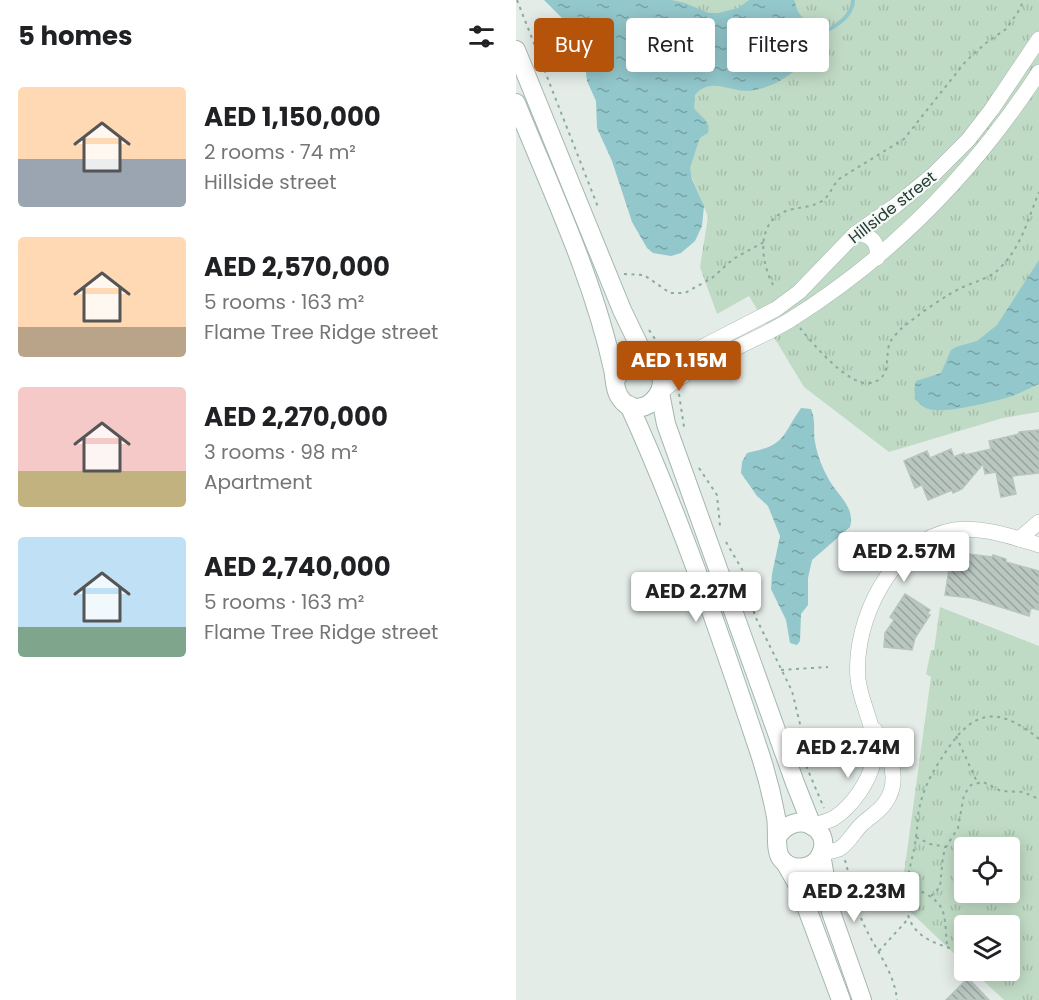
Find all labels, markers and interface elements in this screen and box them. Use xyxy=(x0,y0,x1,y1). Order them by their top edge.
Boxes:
text: 5 homes xyxy=(18,18,133,54)
chip: Buy xyxy=(534,18,614,72)
chip: Rent xyxy=(626,18,715,72)
chip: Filters xyxy=(727,18,829,72)
icon: filters xyxy=(465,20,498,53)
text: AED 1,150,000 xyxy=(204,99,381,135)
icon: home xyxy=(66,111,138,183)
text: 2 rooms · 74 m² xyxy=(204,138,356,166)
street label: Hillside street xyxy=(843,166,941,249)
text: Hillside street xyxy=(204,168,336,196)
text: AED 2,570,000 xyxy=(204,249,390,285)
icon: home xyxy=(66,261,138,333)
text: 5 rooms · 163 m² xyxy=(204,288,364,316)
text: Flame Tree Ridge street xyxy=(204,318,438,346)
pin: AED 1.15M xyxy=(610,341,748,392)
text: AED 1.15M xyxy=(631,346,727,374)
text: AED 2,270,000 xyxy=(204,399,388,435)
icon: home xyxy=(66,411,138,483)
text: 3 rooms · 98 m² xyxy=(204,438,358,466)
text: Apartment xyxy=(204,468,312,496)
pin: AED 2.57M xyxy=(835,532,973,583)
text: AED 2.57M xyxy=(852,537,956,565)
text: AED 2,740,000 xyxy=(204,549,391,585)
icon: home xyxy=(66,561,138,633)
pin: AED 2.27M xyxy=(627,572,765,623)
text: AED 2.27M xyxy=(645,577,747,605)
text: 5 rooms · 163 m² xyxy=(204,588,364,616)
text: Flame Tree Ridge street xyxy=(204,618,438,646)
pin: AED 2.74M xyxy=(779,728,917,779)
text: AED 2.74M xyxy=(796,733,900,761)
map controls xyxy=(954,837,1020,981)
button: locate xyxy=(954,837,1020,903)
pin: AED 2.23M xyxy=(785,872,923,923)
text: AED 2.23M xyxy=(802,877,906,905)
button: layers xyxy=(954,915,1020,981)

